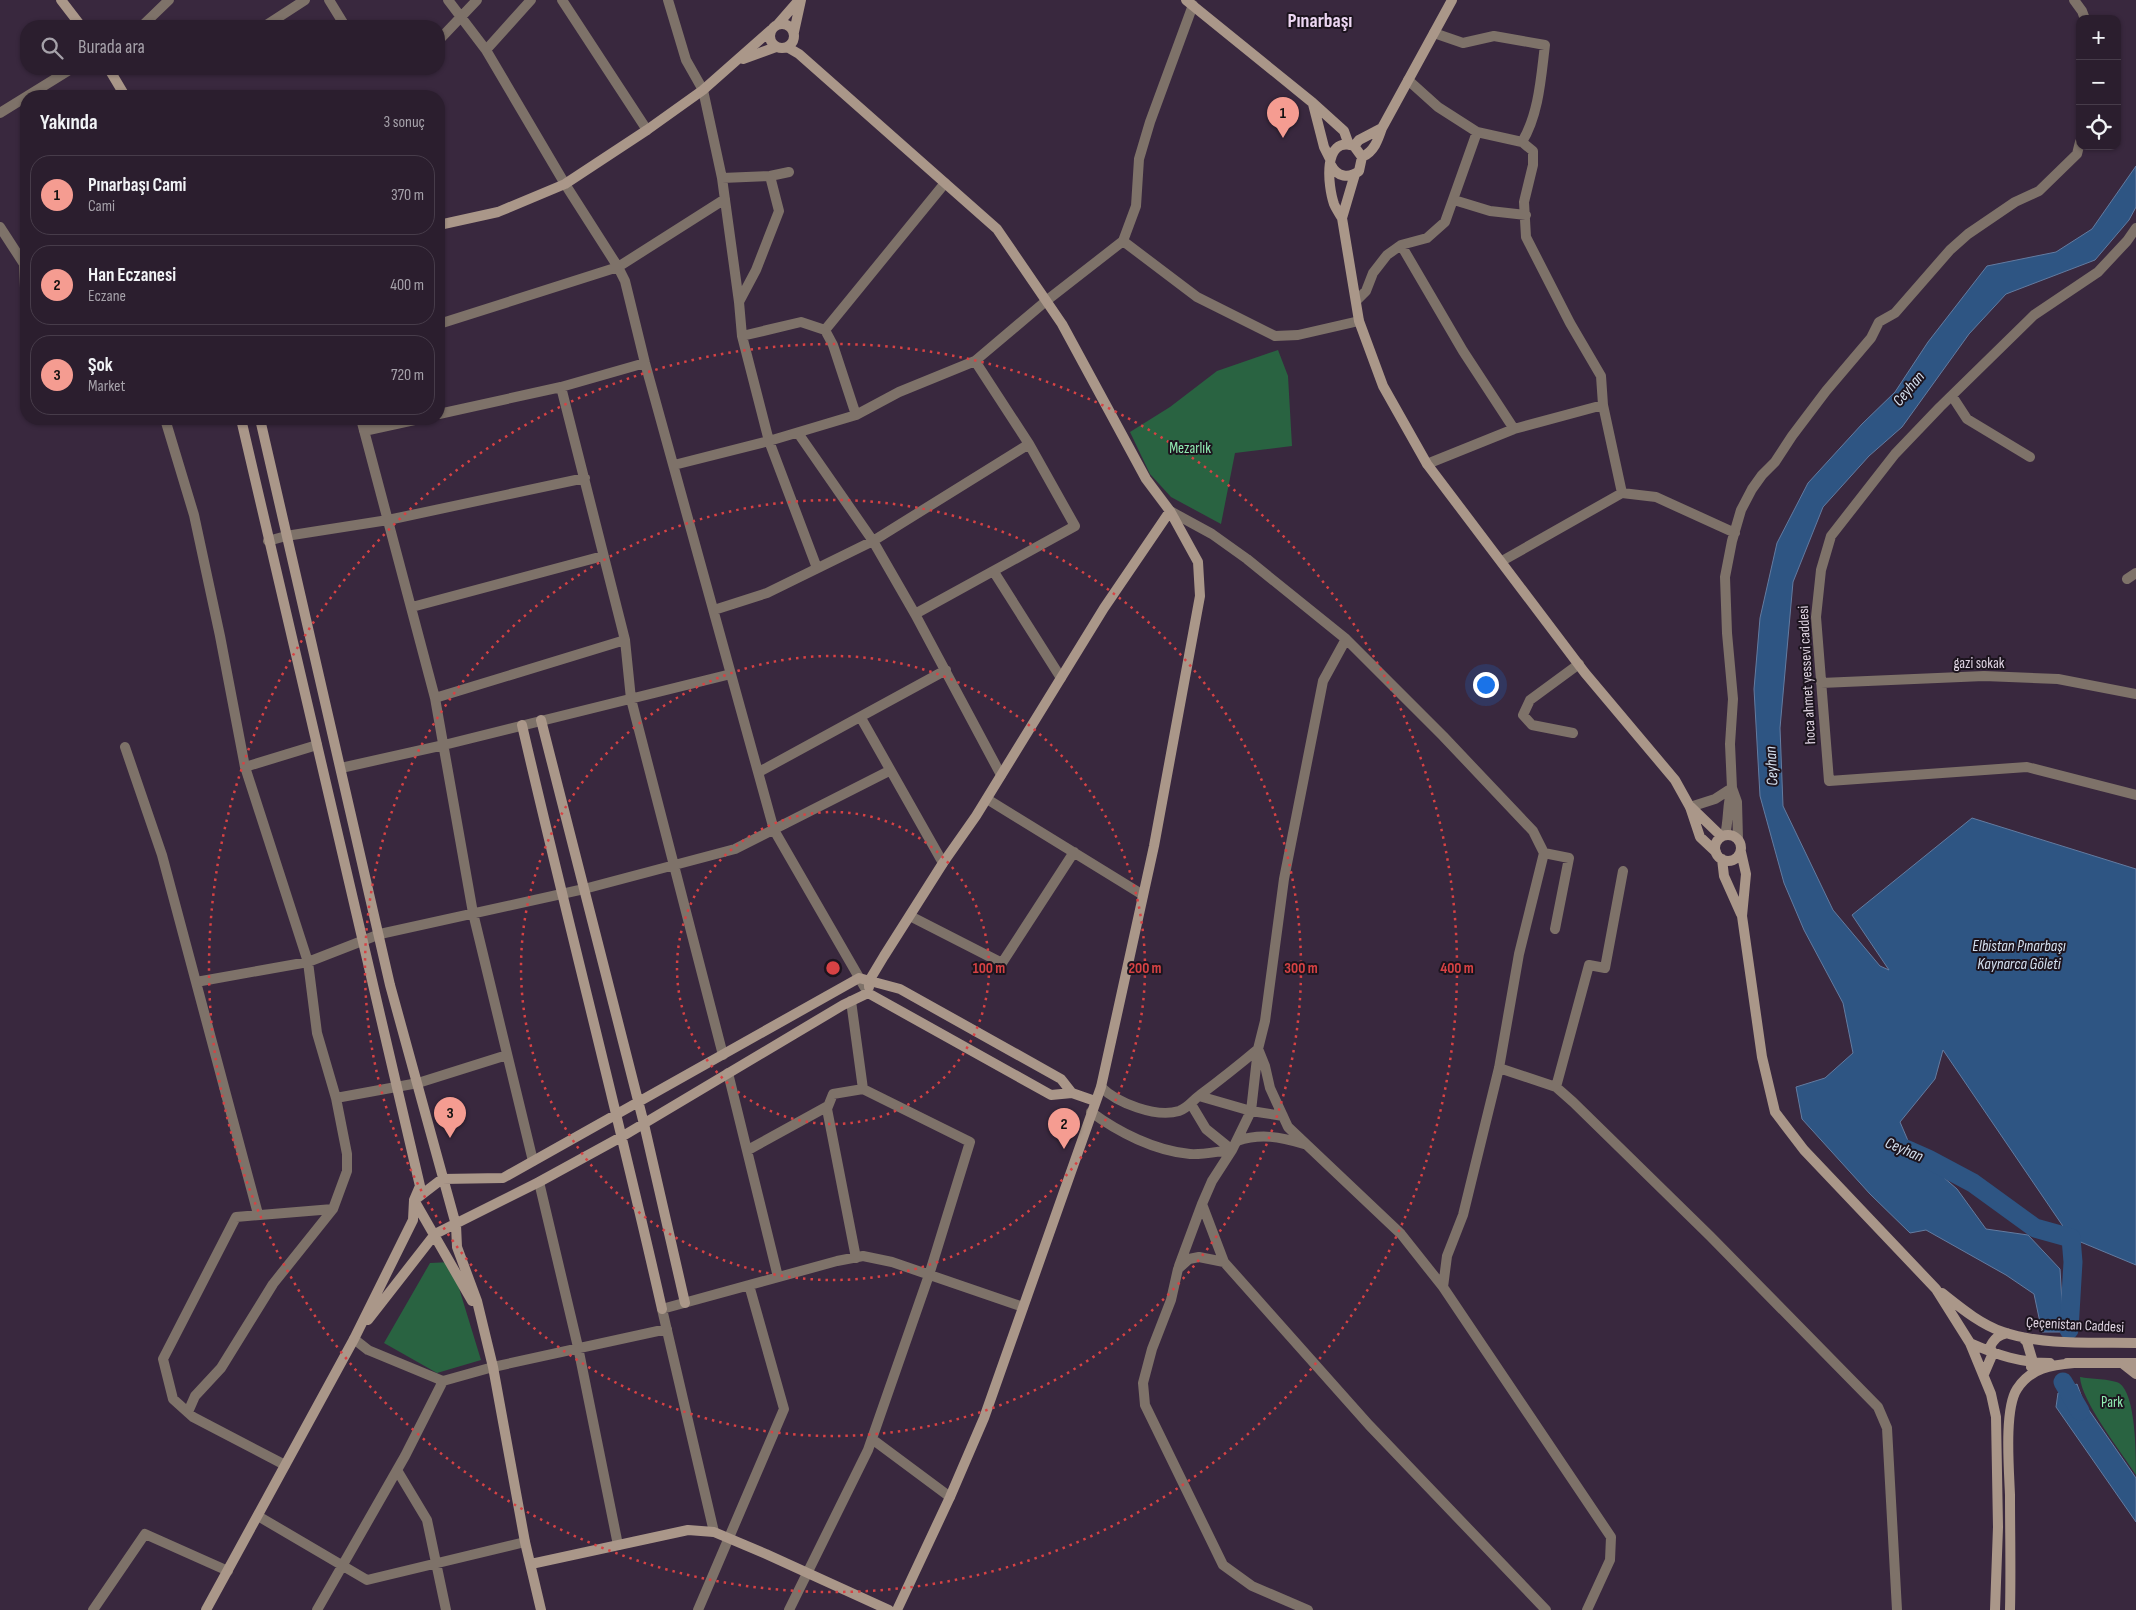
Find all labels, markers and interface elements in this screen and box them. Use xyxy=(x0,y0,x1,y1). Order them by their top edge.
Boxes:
district label: Pınarbaşı xyxy=(1288,9,1352,33)
map controls xyxy=(2076,15,2121,150)
button: + xyxy=(2076,15,2121,60)
search box xyxy=(20,20,445,75)
icon: search xyxy=(38,34,66,62)
text: Burada ara xyxy=(78,36,145,59)
button: − xyxy=(2076,60,2121,105)
pin: 1 xyxy=(1267,97,1299,138)
button: locate xyxy=(2076,105,2121,150)
text: Yakında xyxy=(40,110,97,135)
text: 3 sonuç xyxy=(383,113,425,132)
text: Pınarbaşı Cami xyxy=(88,174,186,197)
text: 1 xyxy=(54,186,60,205)
text: 370 m xyxy=(391,186,424,205)
text: Cami xyxy=(88,197,115,216)
text: Han Eczanesi xyxy=(88,264,176,287)
text: 2 xyxy=(53,276,61,295)
text: 400 m xyxy=(390,276,424,295)
text: Eczane xyxy=(88,287,126,306)
text: Şok xyxy=(88,354,113,377)
text: 3 xyxy=(53,366,61,385)
text: 720 m xyxy=(391,366,424,385)
water label: Ceyhan xyxy=(1889,368,1929,410)
text: Market xyxy=(88,377,125,396)
park label: Mezarlık xyxy=(1169,439,1211,458)
street label: hoca ahmet yessevi caddesi xyxy=(1794,605,1820,745)
street label: gazi sokak xyxy=(1954,654,2005,673)
your location xyxy=(1473,672,1499,698)
water label: Ceyhan xyxy=(1761,745,1783,786)
water label: Elbistan Pınarbaşı Kaynarca Göleti xyxy=(1972,937,2066,974)
centre of rings xyxy=(824,959,842,977)
text: 100 m xyxy=(973,959,1005,978)
text: 200 m xyxy=(1128,959,1162,978)
text: 300 m xyxy=(1284,959,1318,978)
text: 400 m xyxy=(1440,959,1474,978)
pin: 3 xyxy=(434,1097,466,1138)
pin: 2 xyxy=(1048,1108,1080,1149)
water label: Ceyhan xyxy=(1882,1134,1926,1167)
street label: Çeçenistan Caddesi xyxy=(2025,1313,2125,1337)
park label: Park xyxy=(2101,1393,2123,1412)

